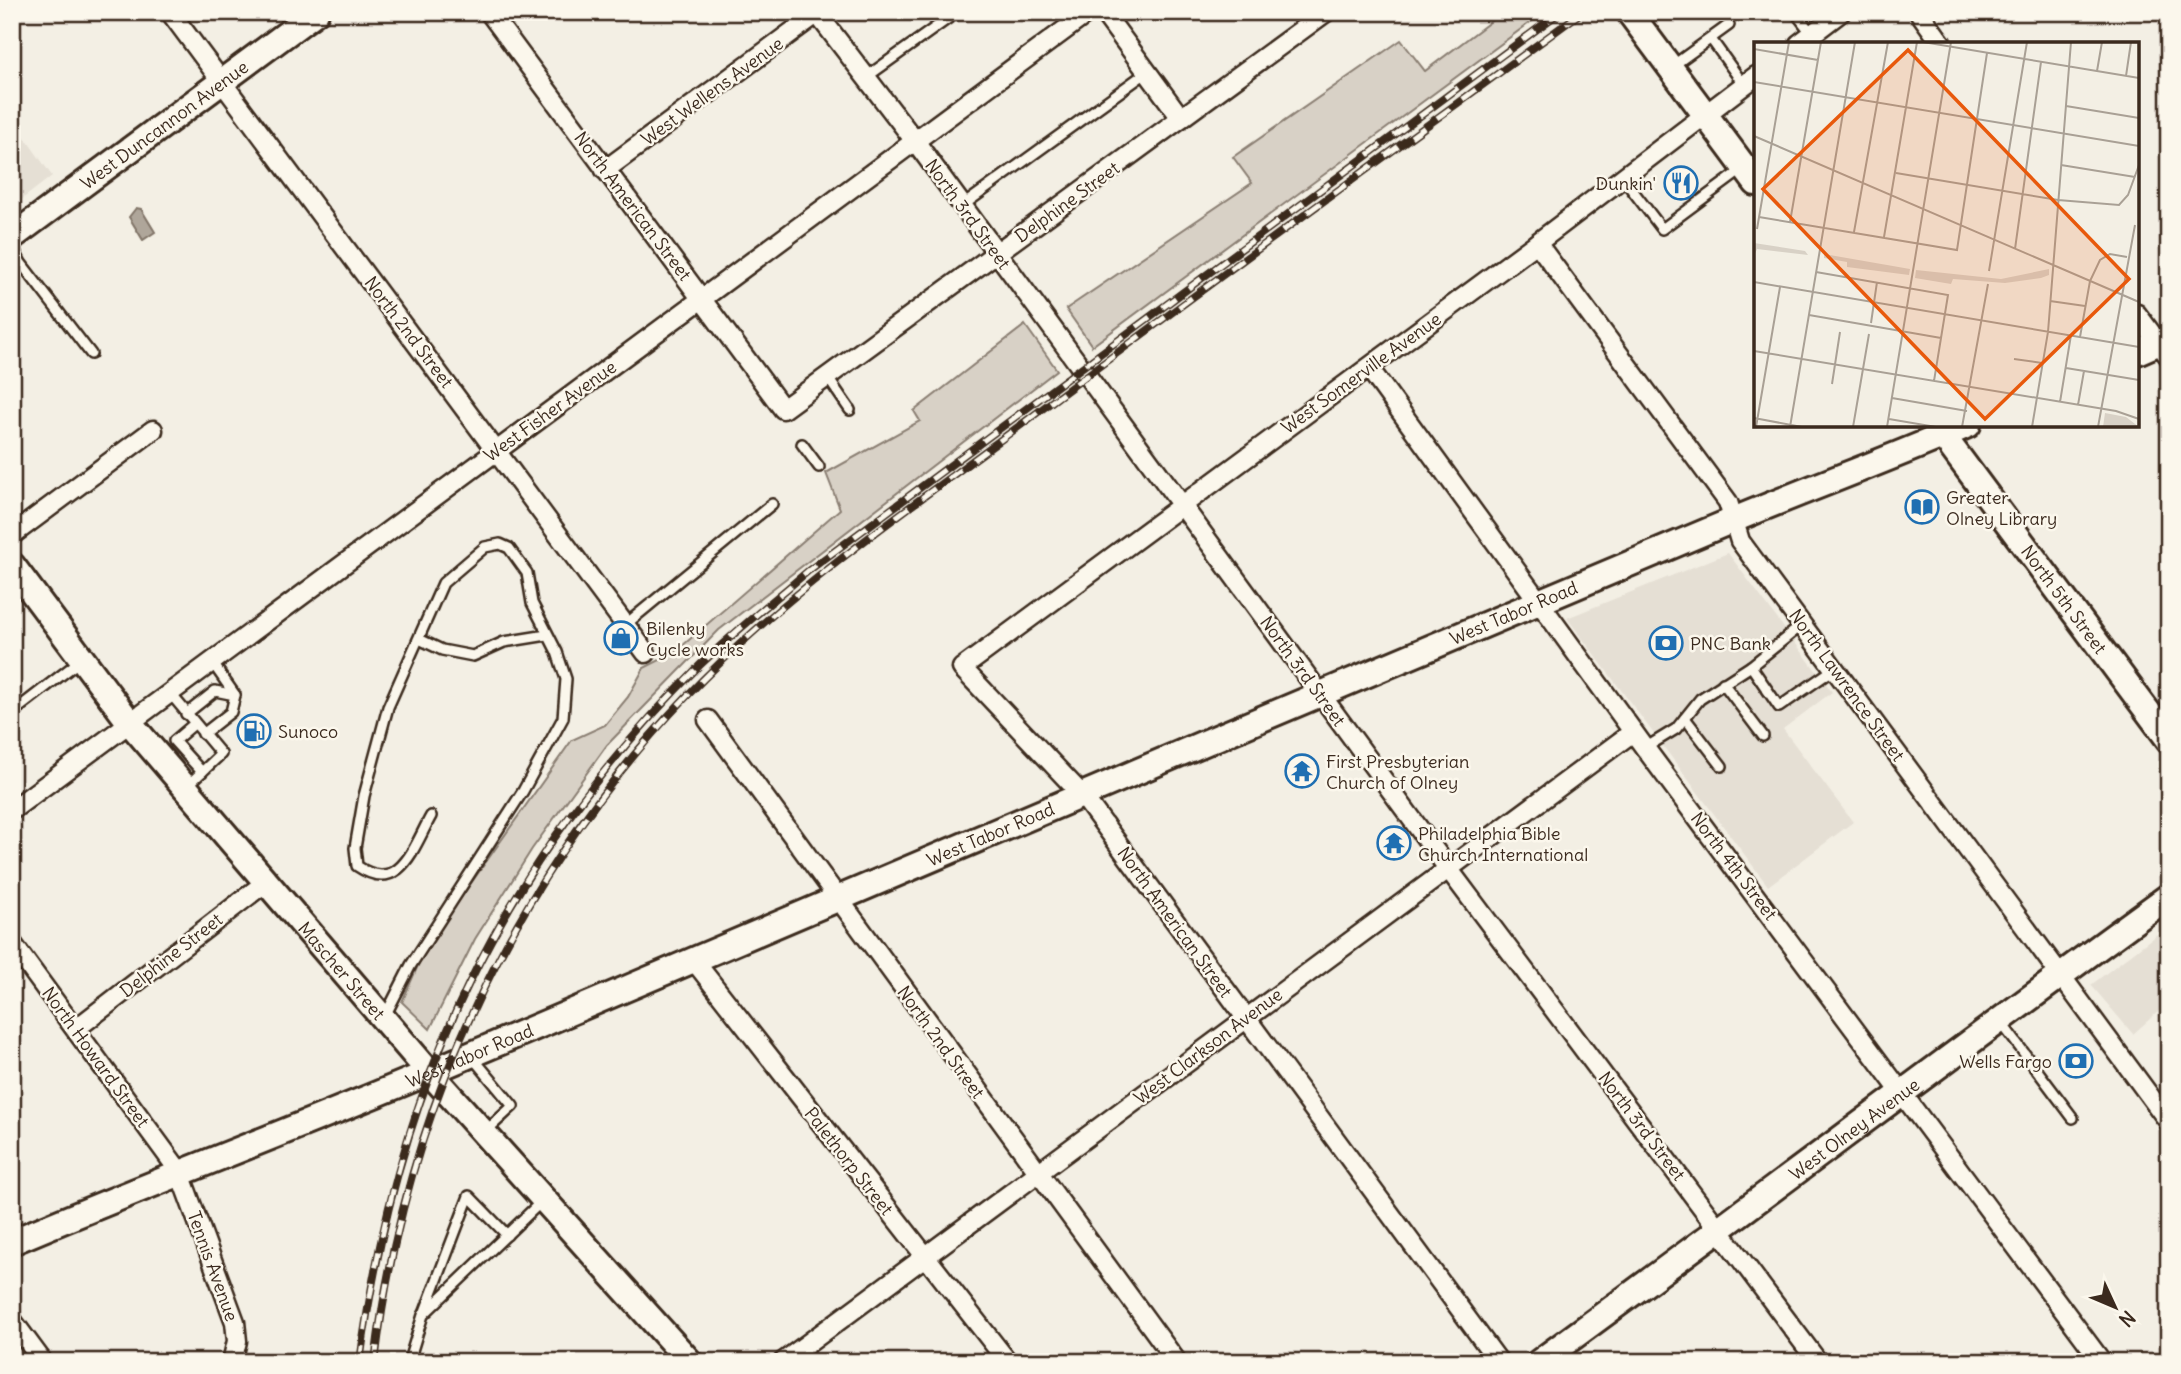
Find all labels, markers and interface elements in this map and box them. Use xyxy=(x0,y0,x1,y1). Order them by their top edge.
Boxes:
street label: West Wellens Avenue xyxy=(636,32,788,150)
inset map xyxy=(1754,42,2139,427)
street label: West Duncannon Avenue xyxy=(75,55,252,194)
street label: North American Street xyxy=(569,127,697,285)
street label: North 3rd Street xyxy=(920,154,1016,274)
street label: Delphine Street xyxy=(1010,156,1124,248)
restaurant icon: Dunkin' xyxy=(1662,164,1700,202)
place label: Dunkin' xyxy=(1596,172,1656,195)
street label: North 2nd Street xyxy=(360,272,458,392)
street label: West Somerville Avenue xyxy=(1277,307,1445,439)
street label: West Fisher Avenue xyxy=(479,355,621,467)
place label: Greater Olney Library xyxy=(1946,486,2057,530)
library icon: Greater Olney Library xyxy=(1903,488,1941,526)
street label: North 5th Street xyxy=(2016,540,2112,658)
street label: West Tabor Road xyxy=(1446,575,1581,650)
street label: North Lawrence Street xyxy=(1784,604,1910,766)
street label: North 3rd Street xyxy=(1255,611,1351,731)
place label: Bilenky Cycle works xyxy=(646,617,744,661)
shop icon: Bilenky Cycle works xyxy=(602,619,640,657)
bank icon: PNC Bank xyxy=(1647,624,1685,662)
place label: PNC Bank xyxy=(1690,632,1771,655)
fuel station icon: Sunoco xyxy=(235,712,273,750)
place label: Sunoco xyxy=(278,720,338,743)
place label: First Presbyterian Church of Olney xyxy=(1326,750,1469,794)
temple icon: First Presbyterian Church of Olney xyxy=(1283,752,1321,790)
street label: West Tabor Road xyxy=(923,796,1058,871)
street label: North 4th Street xyxy=(1686,807,1782,925)
place label: Philadelphia Bible Church International xyxy=(1418,822,1588,866)
temple icon: Philadelphia Bible Church International xyxy=(1375,824,1413,862)
street label: North American Street xyxy=(1113,842,1237,1002)
street label: Delphine Street xyxy=(115,908,227,1002)
street label: Mascher Street xyxy=(294,917,390,1024)
street label: North 2nd Street xyxy=(892,981,990,1103)
street label: North Howard Street xyxy=(37,982,155,1132)
street label: West Clarkson Avenue xyxy=(1129,983,1287,1109)
street label: West Tabor Road xyxy=(402,1018,537,1092)
bank icon: Wells Fargo xyxy=(2057,1042,2095,1080)
place label: Wells Fargo xyxy=(1959,1050,2052,1073)
street label: North 3rd Street xyxy=(1593,1067,1691,1185)
street label: West Olney Avenue xyxy=(1784,1072,1924,1185)
street label: Palethorp Street xyxy=(800,1102,898,1220)
street label: Tennis Avenue xyxy=(182,1208,244,1324)
north arrow xyxy=(2080,1272,2150,1342)
text: N xyxy=(2114,1306,2140,1332)

